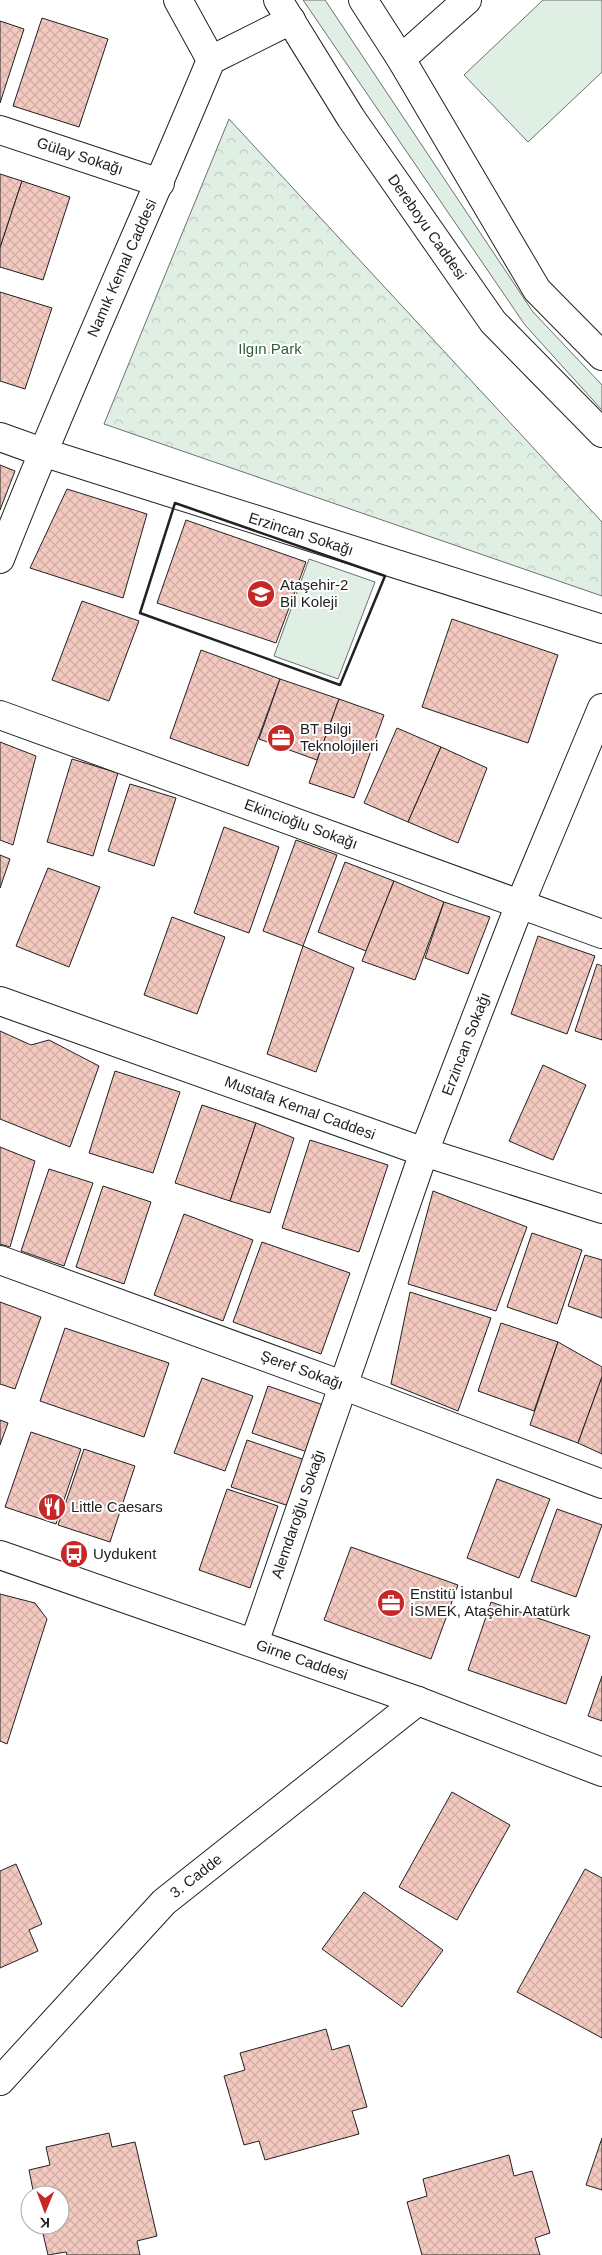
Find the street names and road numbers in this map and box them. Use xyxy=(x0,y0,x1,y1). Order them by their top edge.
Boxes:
street label: Gülay Sokağı xyxy=(35,134,126,178)
street label: Dereboyu Caddesi xyxy=(385,171,470,282)
street label: Namık Kemal Caddesi xyxy=(83,196,160,339)
street label: Erzincan Sokağı xyxy=(247,509,356,558)
street label: Ekincioğlu Sokağı xyxy=(242,795,360,852)
street label: Erzincan Sokağı xyxy=(438,990,493,1098)
street label: Mustafa Kemal Caddesi xyxy=(222,1072,378,1143)
street label: Şeref Sokağı xyxy=(259,1347,346,1392)
street label: Alemdaroğlu Sokağı xyxy=(267,1447,328,1580)
street label: Girne Caddesi xyxy=(254,1636,350,1683)
street label: 3. Cadde xyxy=(166,1850,225,1901)

